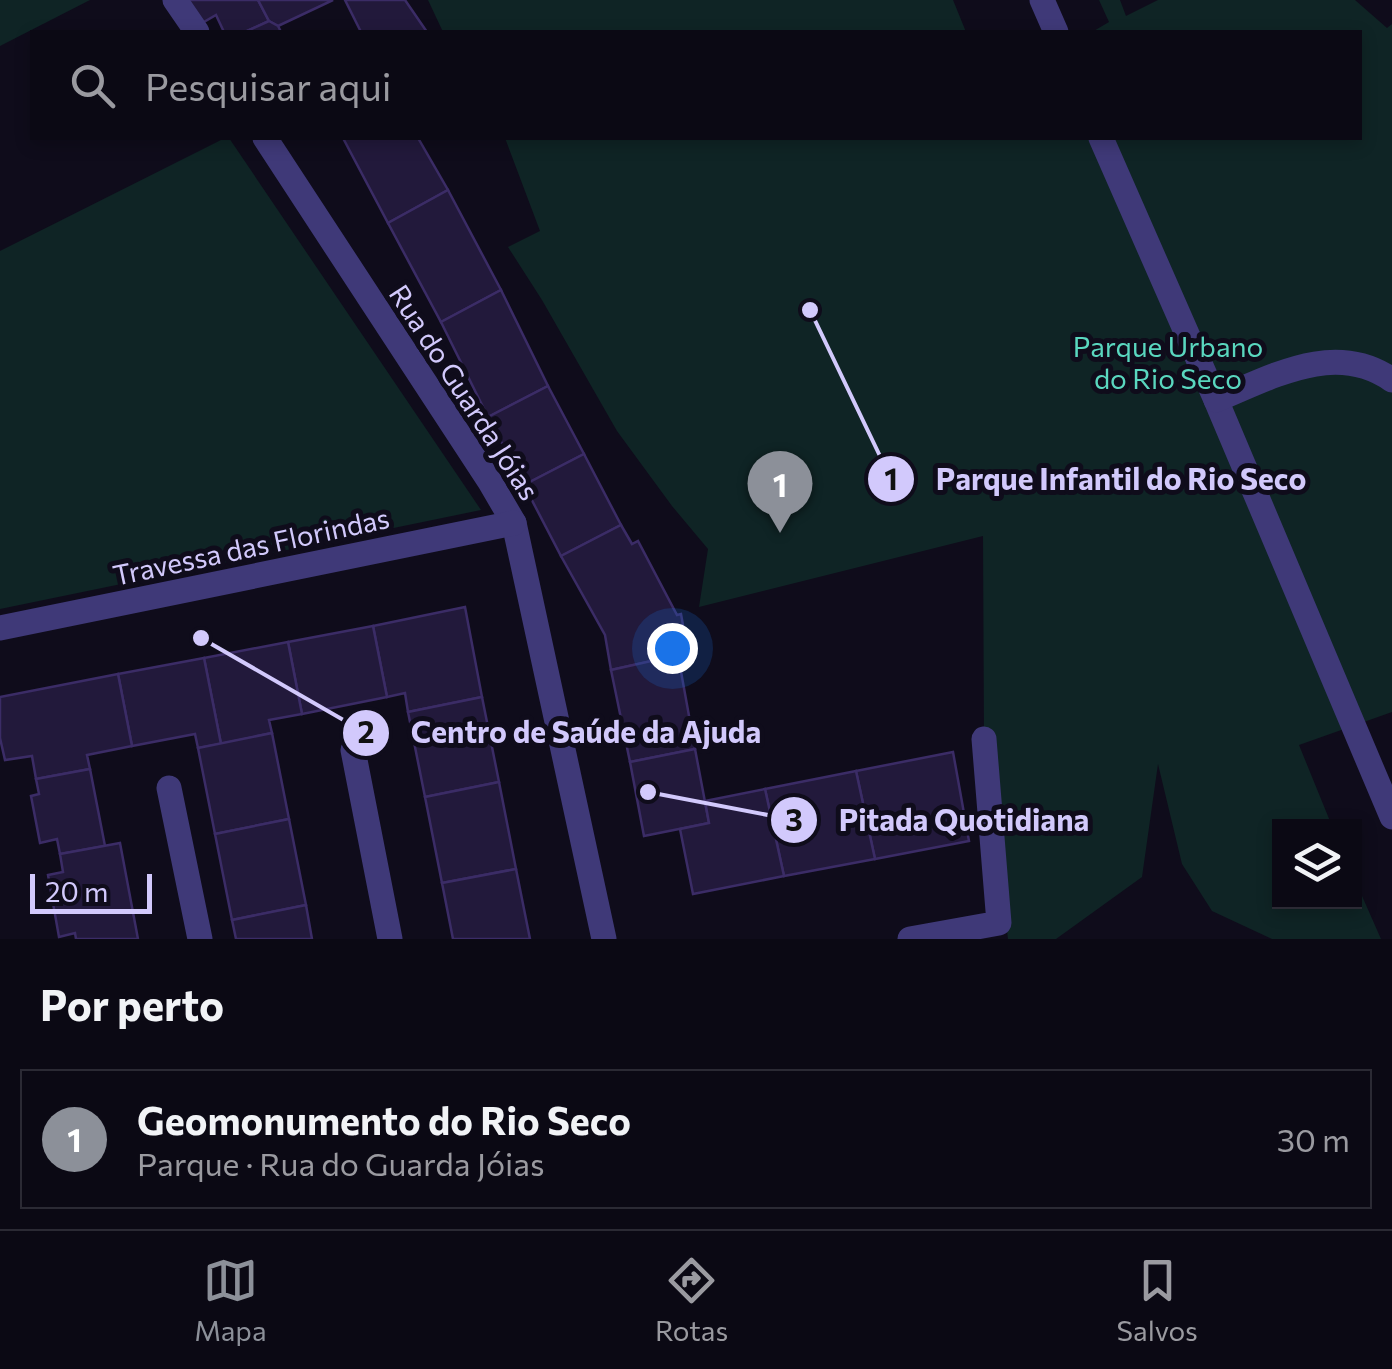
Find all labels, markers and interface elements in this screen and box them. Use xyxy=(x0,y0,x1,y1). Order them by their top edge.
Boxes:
search box xyxy=(30,30,1362,140)
icon: search xyxy=(65,58,120,113)
text: Pesquisar aqui xyxy=(145,62,391,109)
street label: Rua do Guarda Jóias xyxy=(383,278,547,506)
park label: Parque Urbano do Rio Seco xyxy=(1073,329,1263,395)
callout: Parque Infantil do Rio Seco xyxy=(866,449,1327,509)
pin: 1 xyxy=(748,450,812,533)
text: 1 xyxy=(884,459,898,496)
text: Parque Infantil do Rio Seco xyxy=(936,459,1306,496)
street label: Travessa das Florindas xyxy=(110,500,392,592)
your location xyxy=(647,623,698,674)
callout: Centro de Saúde da Ajuda xyxy=(341,703,782,763)
text: 2 xyxy=(357,712,375,749)
text: Centro de Saúde da Ajuda xyxy=(411,712,761,749)
callout: Pitada Quotidiana xyxy=(769,790,1110,850)
text: 3 xyxy=(785,800,803,837)
text: Pitada Quotidiana xyxy=(839,800,1089,837)
map controls xyxy=(1272,819,1362,909)
button: layers xyxy=(1272,819,1362,909)
scale bar xyxy=(30,869,152,914)
text: 20 m xyxy=(45,874,109,908)
text: Por perto xyxy=(40,978,224,1030)
text: Geomonumento do Rio Seco xyxy=(137,1096,631,1143)
text: 1 xyxy=(67,1119,82,1159)
text: 30 m xyxy=(1277,1119,1350,1159)
text: Parque · Rua do Guarda Jóias xyxy=(137,1143,545,1183)
tab: Mapa xyxy=(194,1253,267,1347)
tab: Rotas xyxy=(655,1253,728,1347)
tab: Salvos xyxy=(1117,1253,1198,1347)

